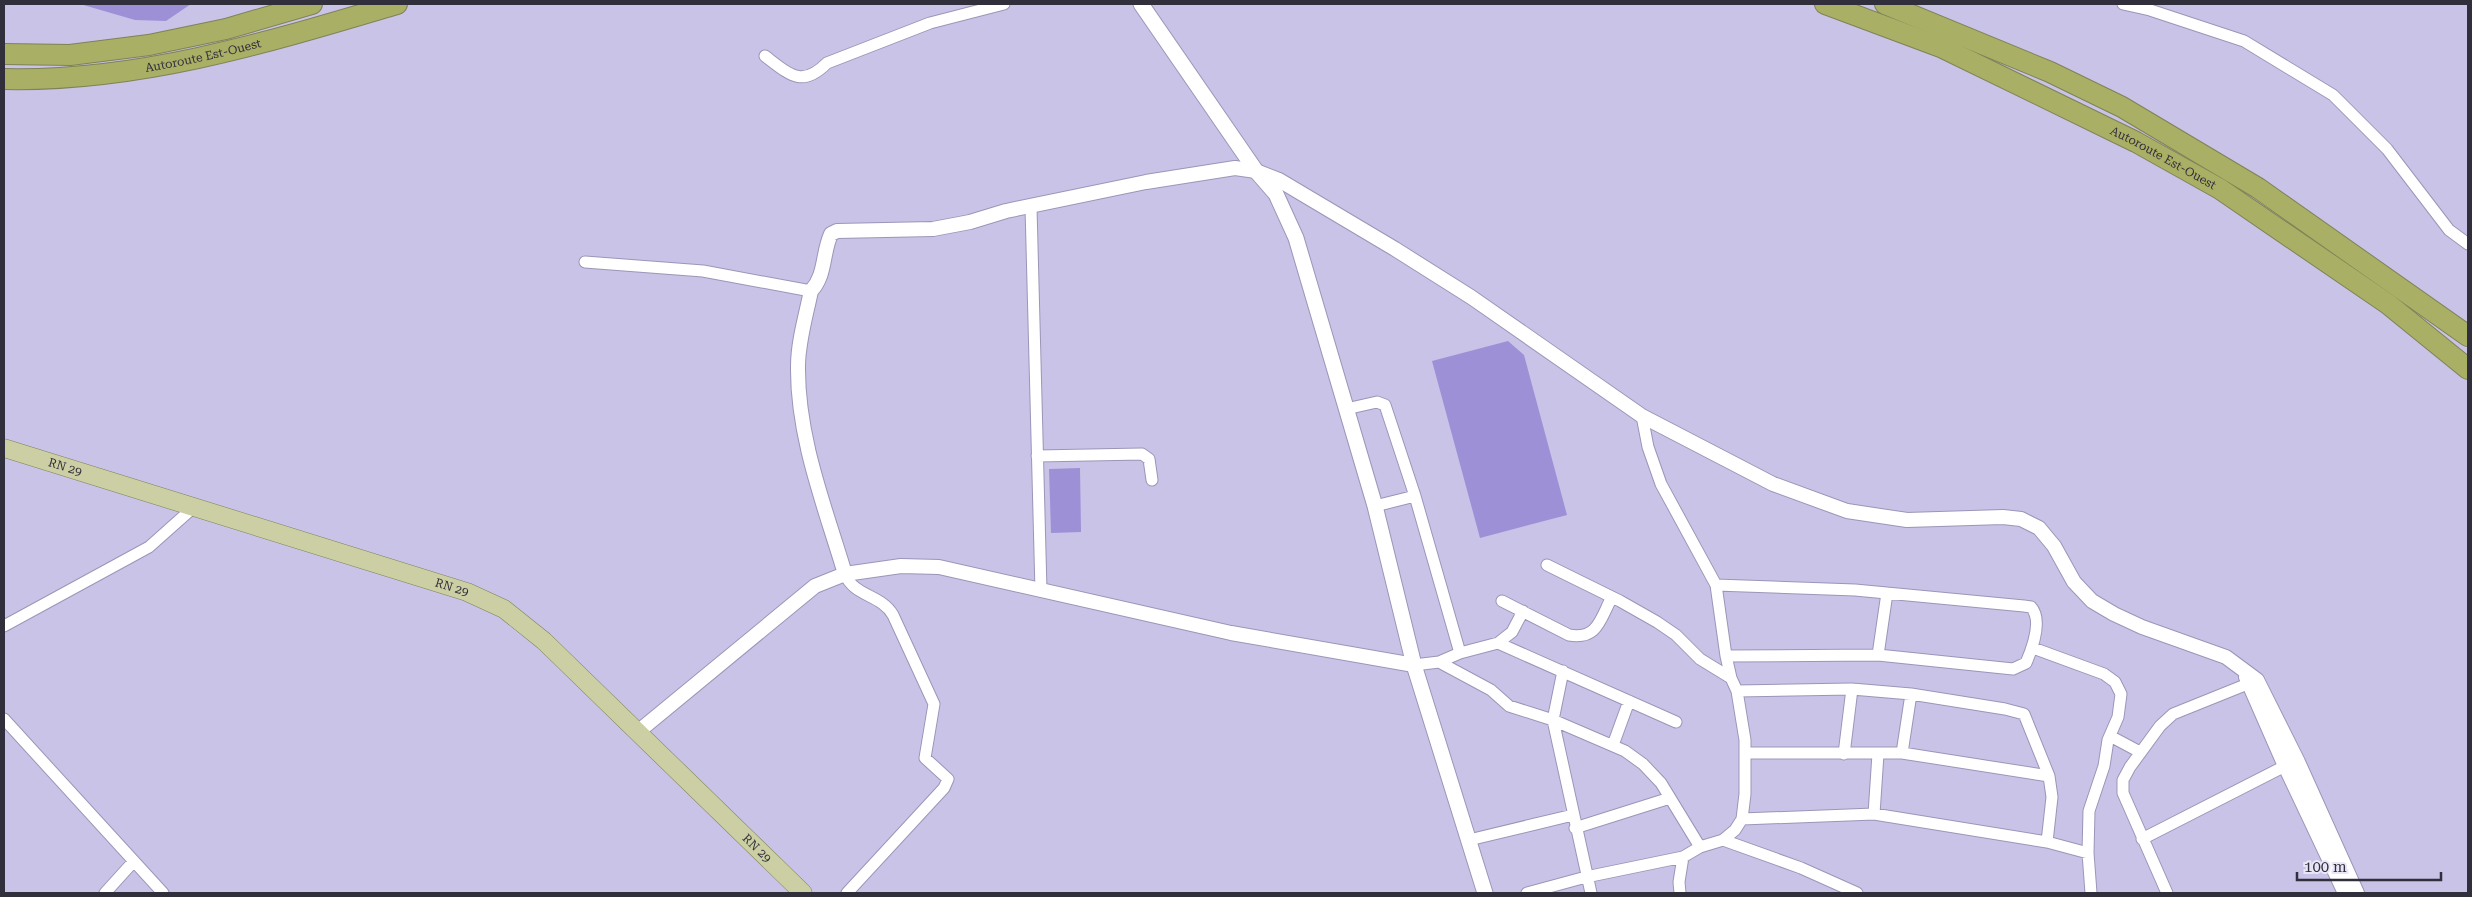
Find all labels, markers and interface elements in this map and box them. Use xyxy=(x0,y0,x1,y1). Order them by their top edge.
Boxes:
street label: Autoroute Est-Ouest xyxy=(144,36,263,75)
street label: Autoroute Est-Ouest xyxy=(2108,124,2219,193)
street label: RN 29 xyxy=(47,455,84,479)
street label: RN 29 xyxy=(433,575,471,599)
street label: RN 29 xyxy=(740,831,774,865)
scale bar xyxy=(2297,850,2441,882)
text: 100 m xyxy=(2304,858,2347,876)

